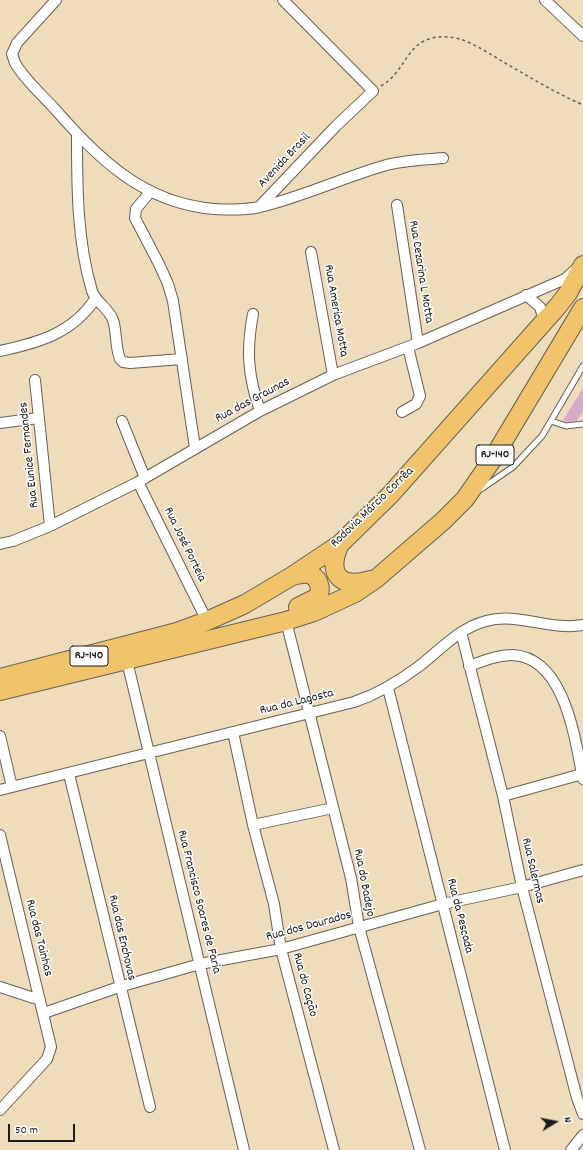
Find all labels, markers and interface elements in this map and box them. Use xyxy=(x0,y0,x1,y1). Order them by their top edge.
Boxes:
street label: Avenida Brasil xyxy=(255,130,315,192)
street label: Rua Cezarina L Motta xyxy=(404,219,436,325)
street label: Rua America Motta xyxy=(319,264,351,358)
street label: Rua das Graunas xyxy=(213,375,293,427)
street label: Rua Eunice Fernandes xyxy=(17,401,43,509)
road number: RJ-140 xyxy=(476,445,514,465)
street label: Rodovia Márcio Corrêa xyxy=(328,464,418,552)
street label: Rua José Porteia xyxy=(159,505,209,585)
road number: RJ-140 xyxy=(70,646,108,666)
street label: Rua da Lagosta xyxy=(259,686,335,720)
street label: Rua Francisco Soares de Faria xyxy=(173,829,223,975)
street label: Rua Salermas xyxy=(517,837,547,905)
street label: Rua do Badejo xyxy=(349,848,377,918)
street label: Rua da Pescada xyxy=(442,877,476,955)
street label: Rua das Enchovas xyxy=(104,894,138,982)
street label: Rua das Tainhas xyxy=(21,898,55,978)
street label: Rua dos Dourados xyxy=(265,908,353,946)
street label: Rua do Cação xyxy=(288,951,320,1019)
north arrow xyxy=(535,1102,575,1142)
scale bar xyxy=(10,1116,77,1142)
text: N xyxy=(558,1116,575,1124)
text: 50 m xyxy=(15,1122,38,1139)

